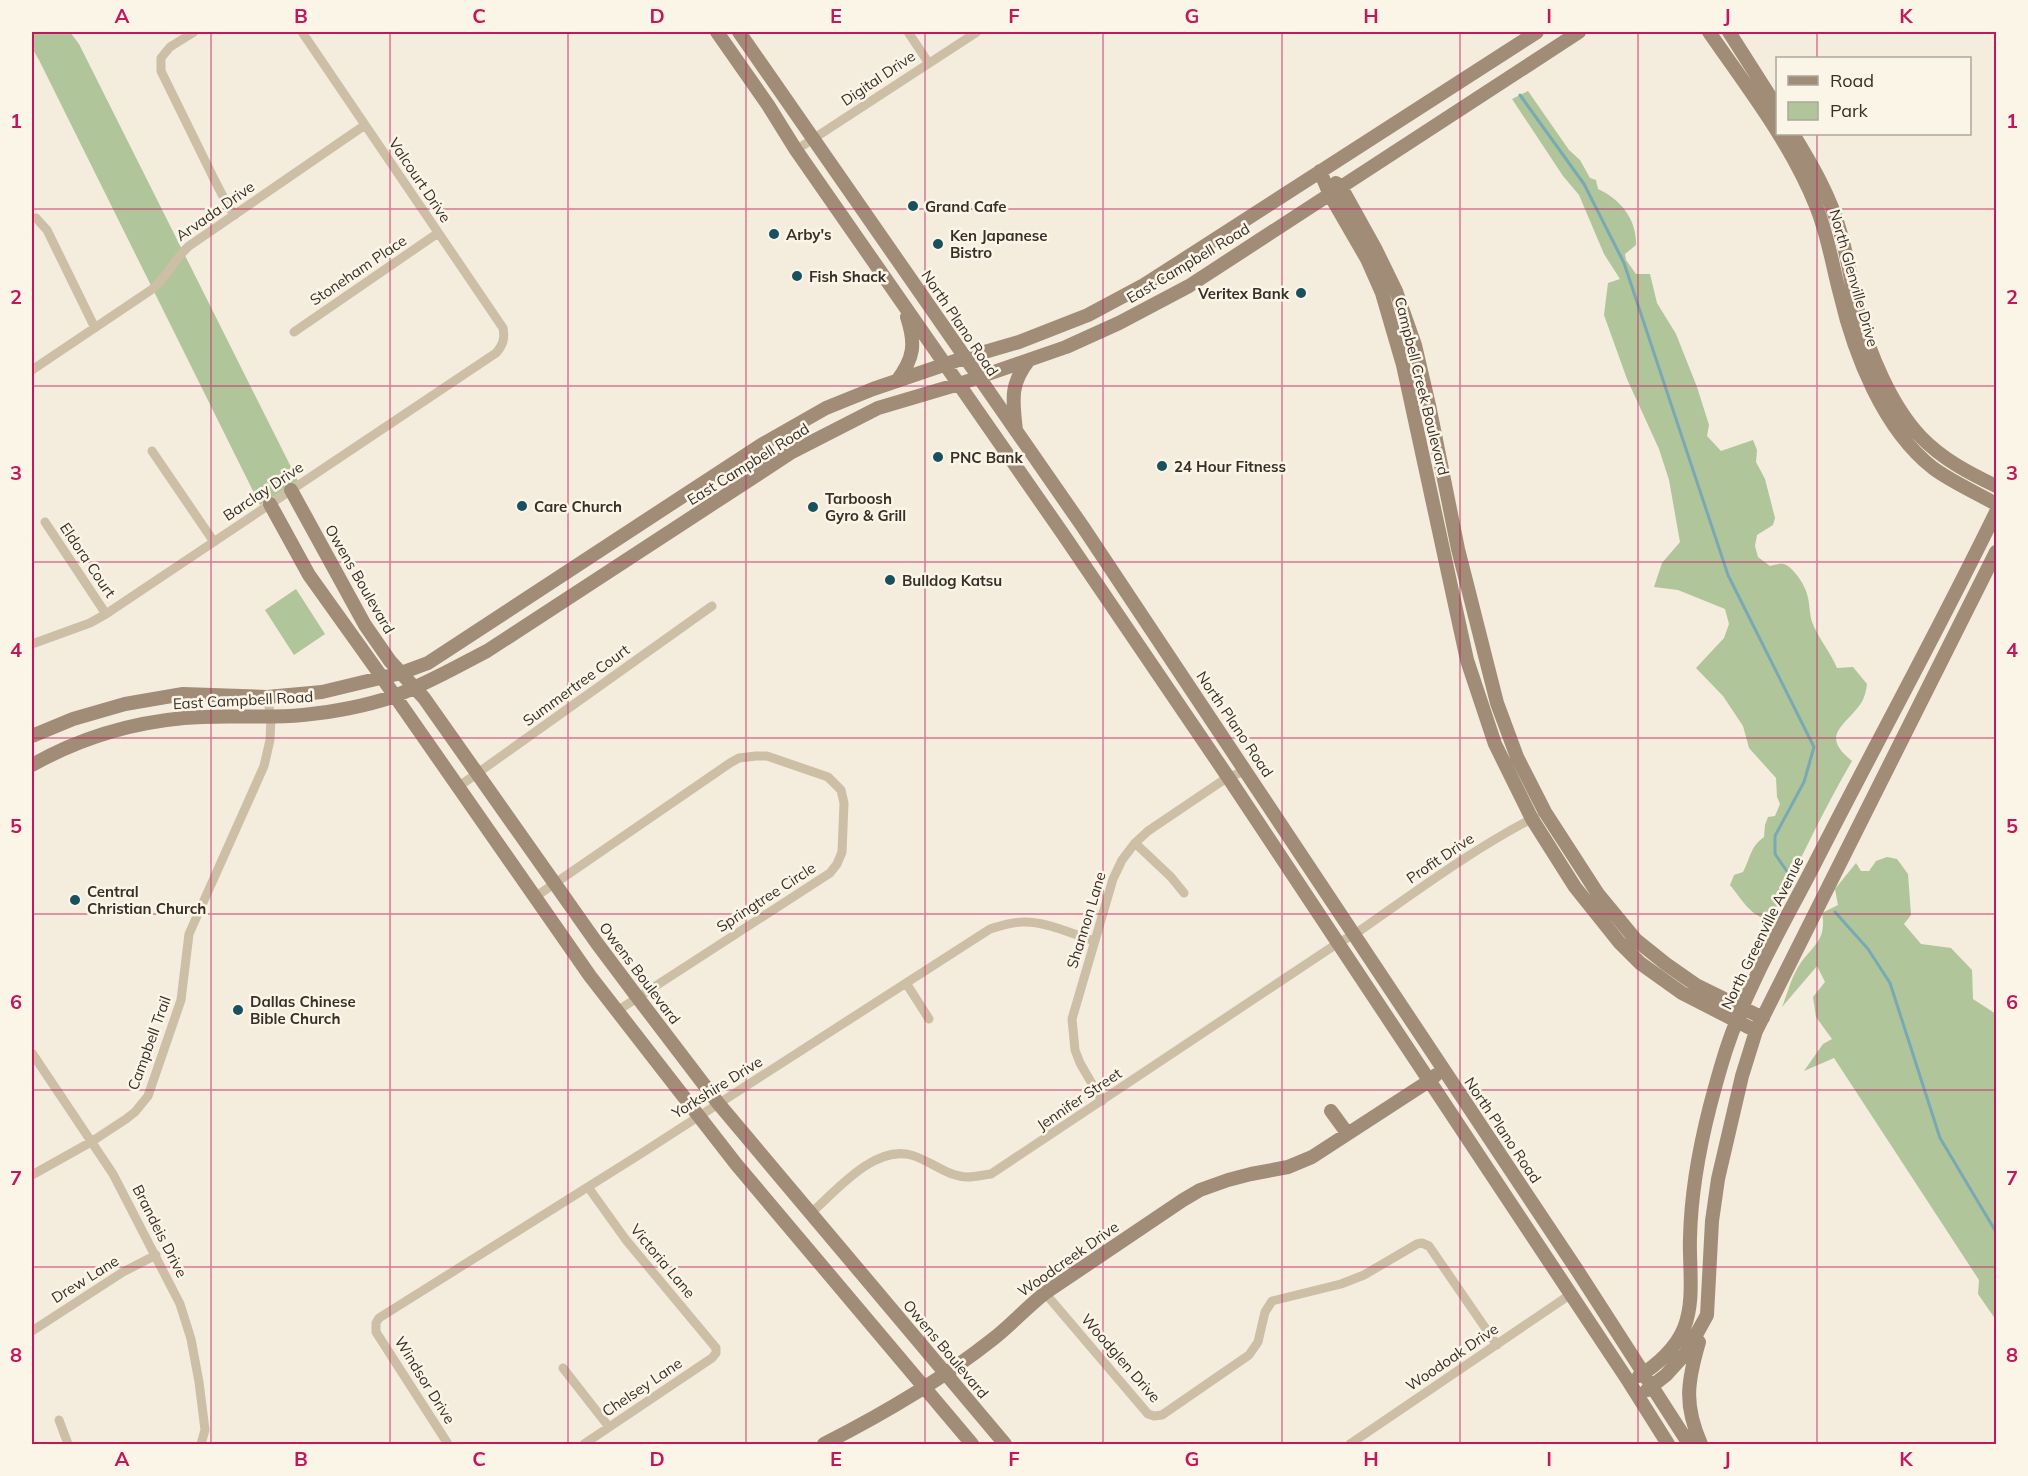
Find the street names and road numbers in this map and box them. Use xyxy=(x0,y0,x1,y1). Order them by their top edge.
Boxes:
street label: Digital Drive xyxy=(837,46,919,110)
street label: Valcourt Drive xyxy=(385,134,455,226)
street label: Arvada Drive xyxy=(172,177,258,245)
street label: North Glenville Drive xyxy=(1825,207,1883,349)
street label: East Campbell Road xyxy=(1123,219,1253,307)
street label: Stoneham Place xyxy=(306,231,410,309)
street label: North Plano Road xyxy=(917,266,1003,380)
street label: Campbell Creek Boulevard xyxy=(1391,295,1453,477)
street label: East Campbell Road xyxy=(683,419,813,509)
street label: Barclay Drive xyxy=(219,457,307,525)
street label: Eldora Court xyxy=(56,519,120,601)
street label: Owens Boulevard xyxy=(321,521,399,637)
street label: Summertree Court xyxy=(519,640,633,730)
street label: North Plano Road xyxy=(1192,667,1278,781)
street label: East Campbell Road xyxy=(172,687,314,713)
street label: Profit Drive xyxy=(1403,828,1477,888)
street label: North Greenville Avenue xyxy=(1717,853,1807,1013)
street label: Springtree Circle xyxy=(713,858,819,936)
street label: Shannon Lane xyxy=(1062,869,1110,971)
street label: Owens Boulevard xyxy=(595,918,685,1028)
street label: Campbell Trail xyxy=(123,993,175,1093)
street label: Yorkshire Drive xyxy=(667,1052,766,1123)
street label: Jennifer Street xyxy=(1033,1064,1125,1134)
street label: North Plano Road xyxy=(1460,1073,1546,1187)
street label: Brandeis Drive xyxy=(128,1181,192,1281)
street label: Woodcreek Drive xyxy=(1014,1217,1122,1301)
street label: Victoria Lane xyxy=(626,1220,700,1302)
street label: Drew Lane xyxy=(48,1251,122,1307)
street label: Owens Boulevard xyxy=(899,1296,993,1402)
street label: Woodglen Drive xyxy=(1077,1310,1165,1406)
street label: Woodoak Drive xyxy=(1402,1319,1502,1395)
street label: Windsor Drive xyxy=(391,1333,459,1427)
street label: Chelsey Lane xyxy=(598,1353,686,1421)

